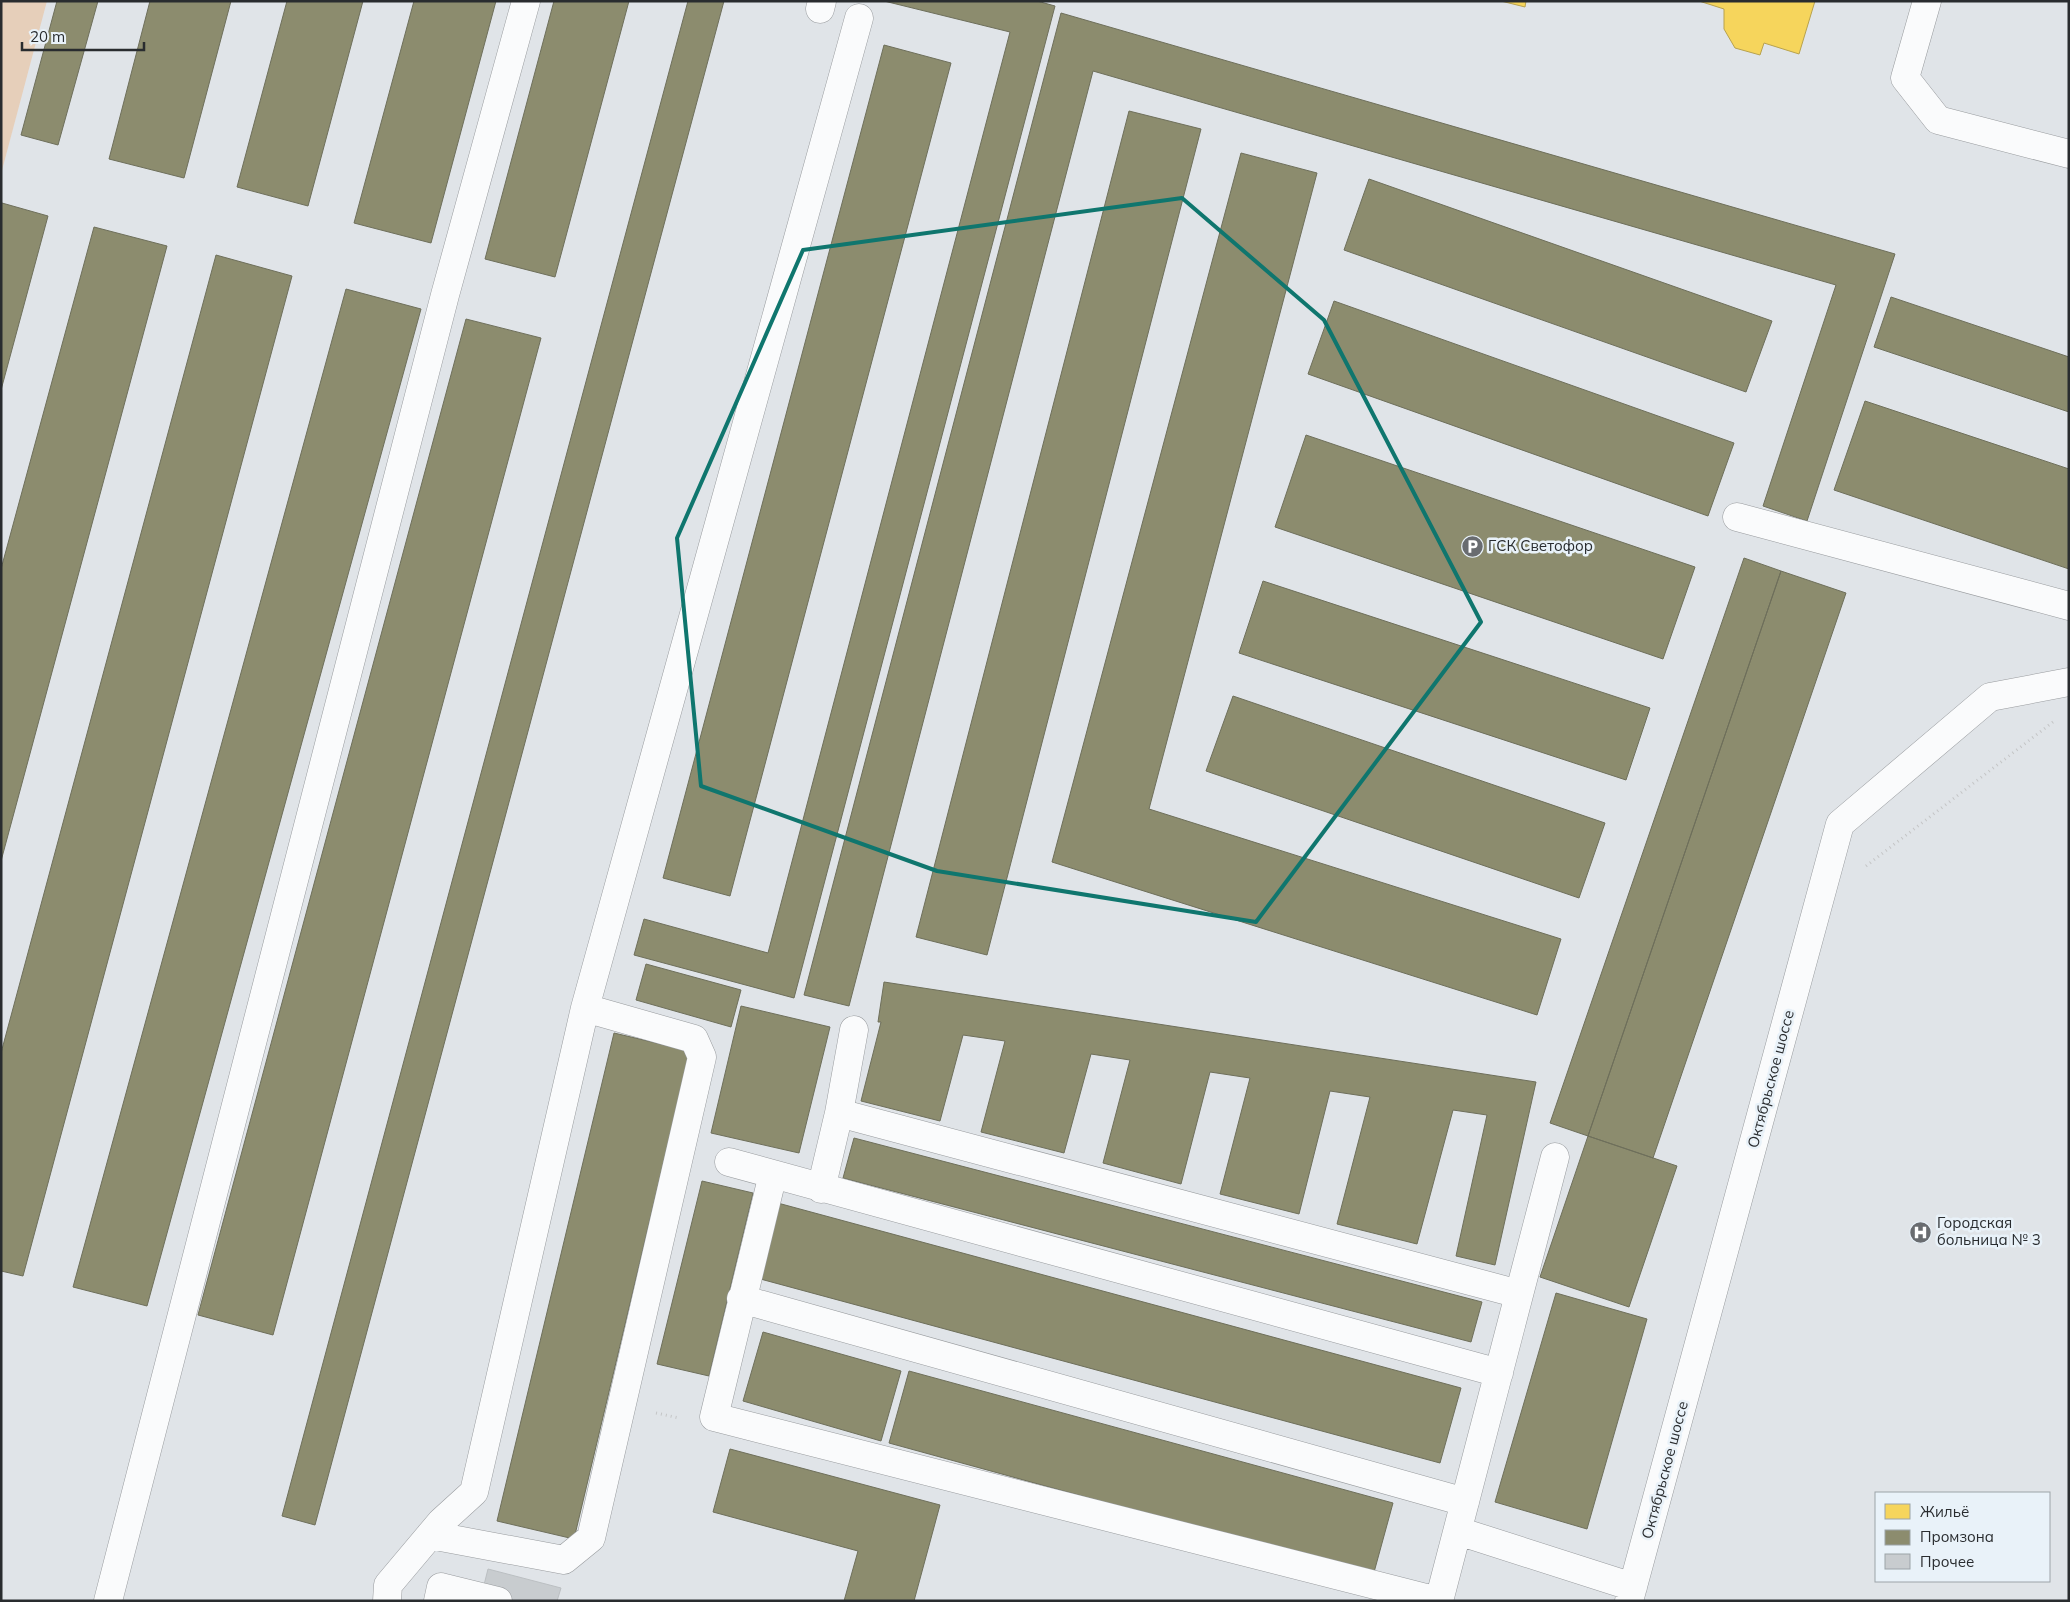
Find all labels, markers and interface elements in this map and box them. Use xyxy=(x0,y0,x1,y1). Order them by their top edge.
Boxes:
scale bar xyxy=(22,20,145,52)
text: 20 m xyxy=(30,27,65,46)
parking icon: ГСК Светофор xyxy=(1460,534,1484,558)
place label: ГСК Светофор xyxy=(1488,536,1593,555)
street label: Октябрьское шоссе xyxy=(1743,1008,1798,1150)
place label: Городская больница № 3 xyxy=(1937,1213,2041,1249)
hospital icon: Городская больница № 3 xyxy=(1909,1220,1933,1244)
street label: Октябрьское шоссе xyxy=(1637,1399,1692,1541)
legend xyxy=(1875,1492,2050,1582)
text: Жильё xyxy=(1920,1502,1969,1521)
text: Промзона xyxy=(1920,1527,1994,1546)
text: Прочее xyxy=(1920,1552,1974,1571)

